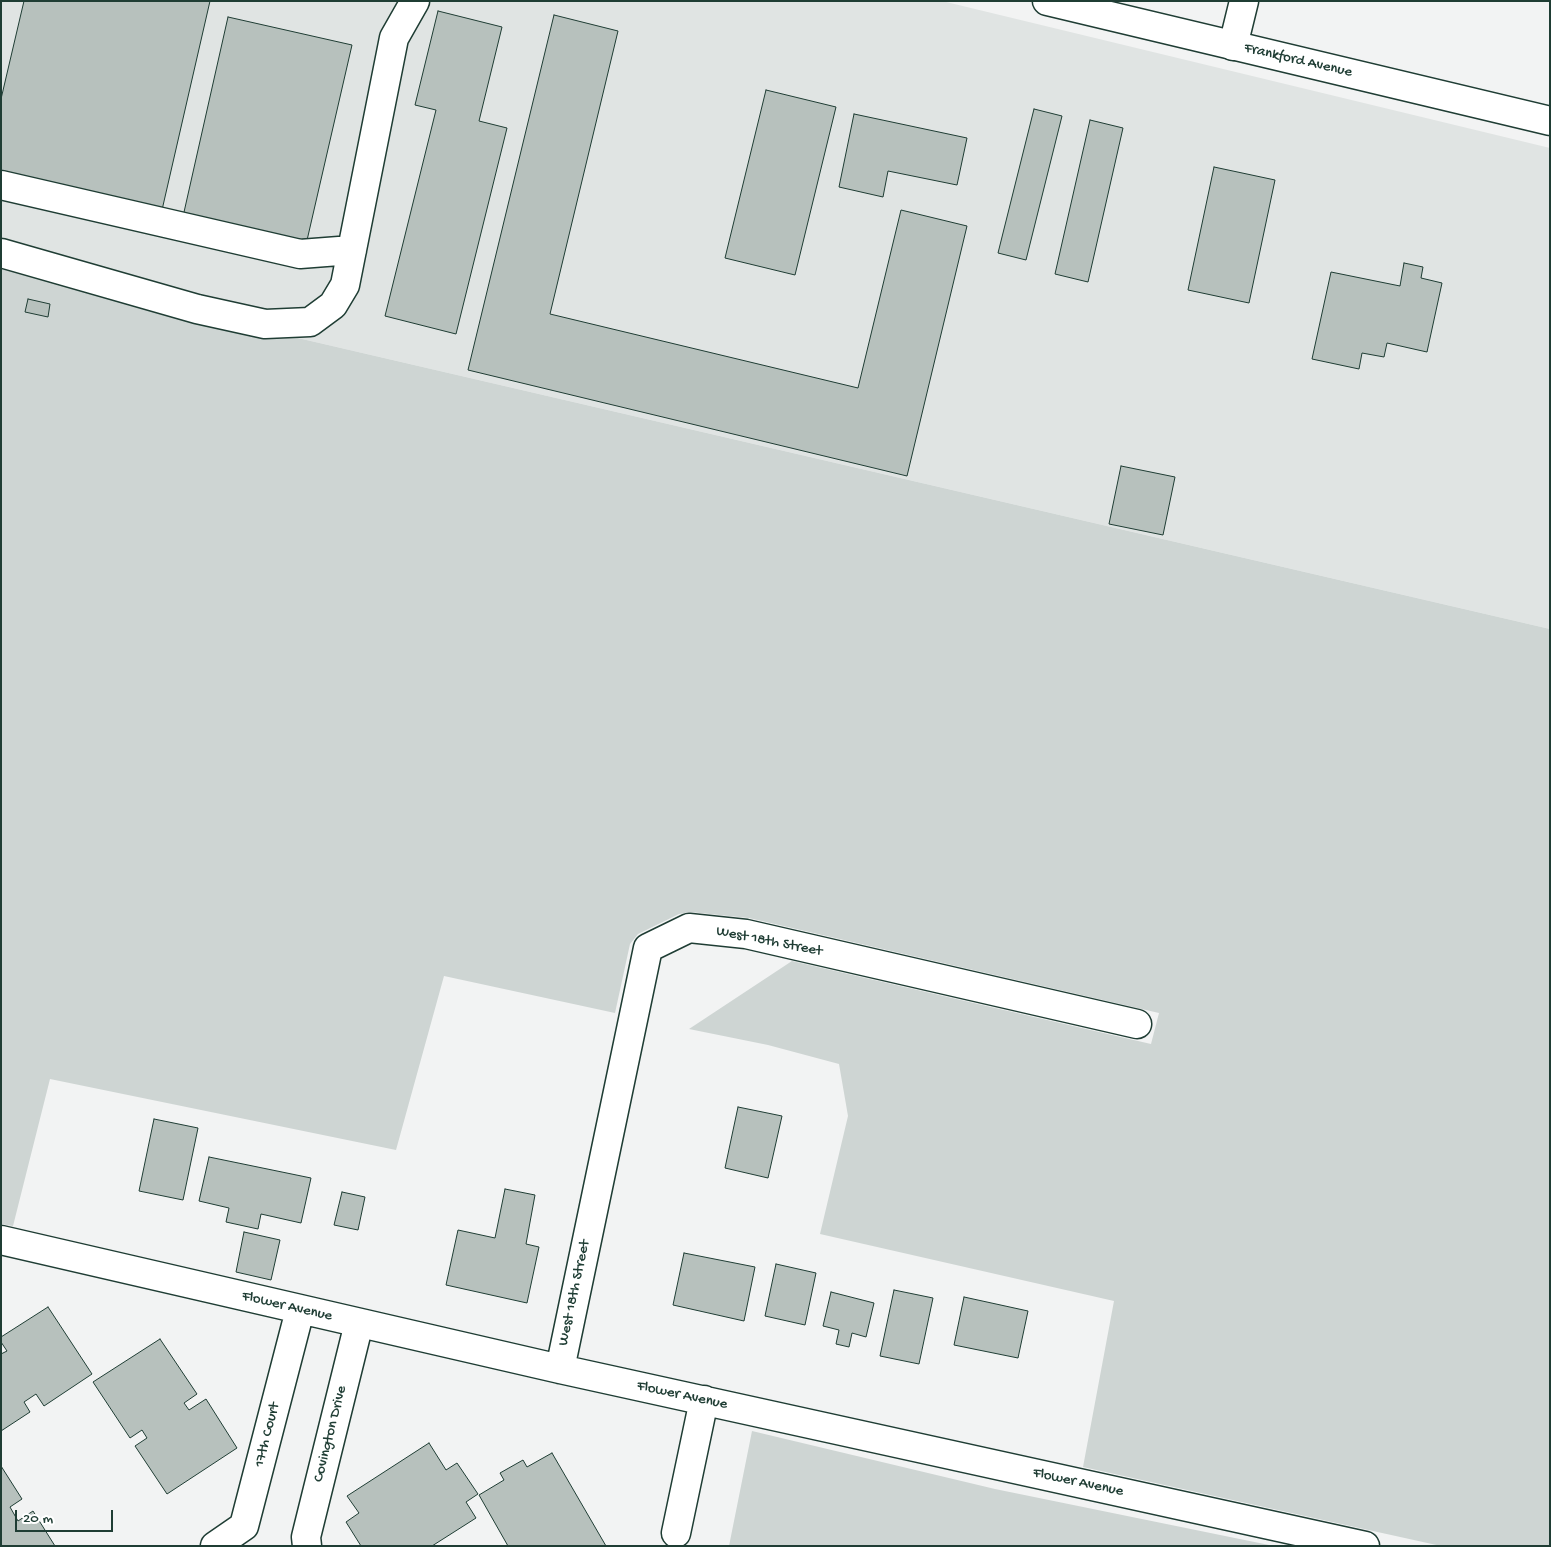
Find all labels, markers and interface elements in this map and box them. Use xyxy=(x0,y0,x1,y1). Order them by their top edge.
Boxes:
street label: Frankford Avenue xyxy=(1242,40,1354,82)
street label: West 18th Street xyxy=(714,923,824,961)
street label: West 18th Street xyxy=(555,1238,595,1348)
street label: Flower Avenue xyxy=(240,1288,334,1326)
street label: Flower Avenue xyxy=(635,1378,729,1414)
street label: Covington Drive xyxy=(310,1384,352,1484)
street label: 17th Court xyxy=(251,1401,285,1469)
street label: Flower Avenue xyxy=(1031,1465,1125,1501)
scale bar xyxy=(18,1500,115,1532)
text: 20 m xyxy=(23,1510,53,1528)

